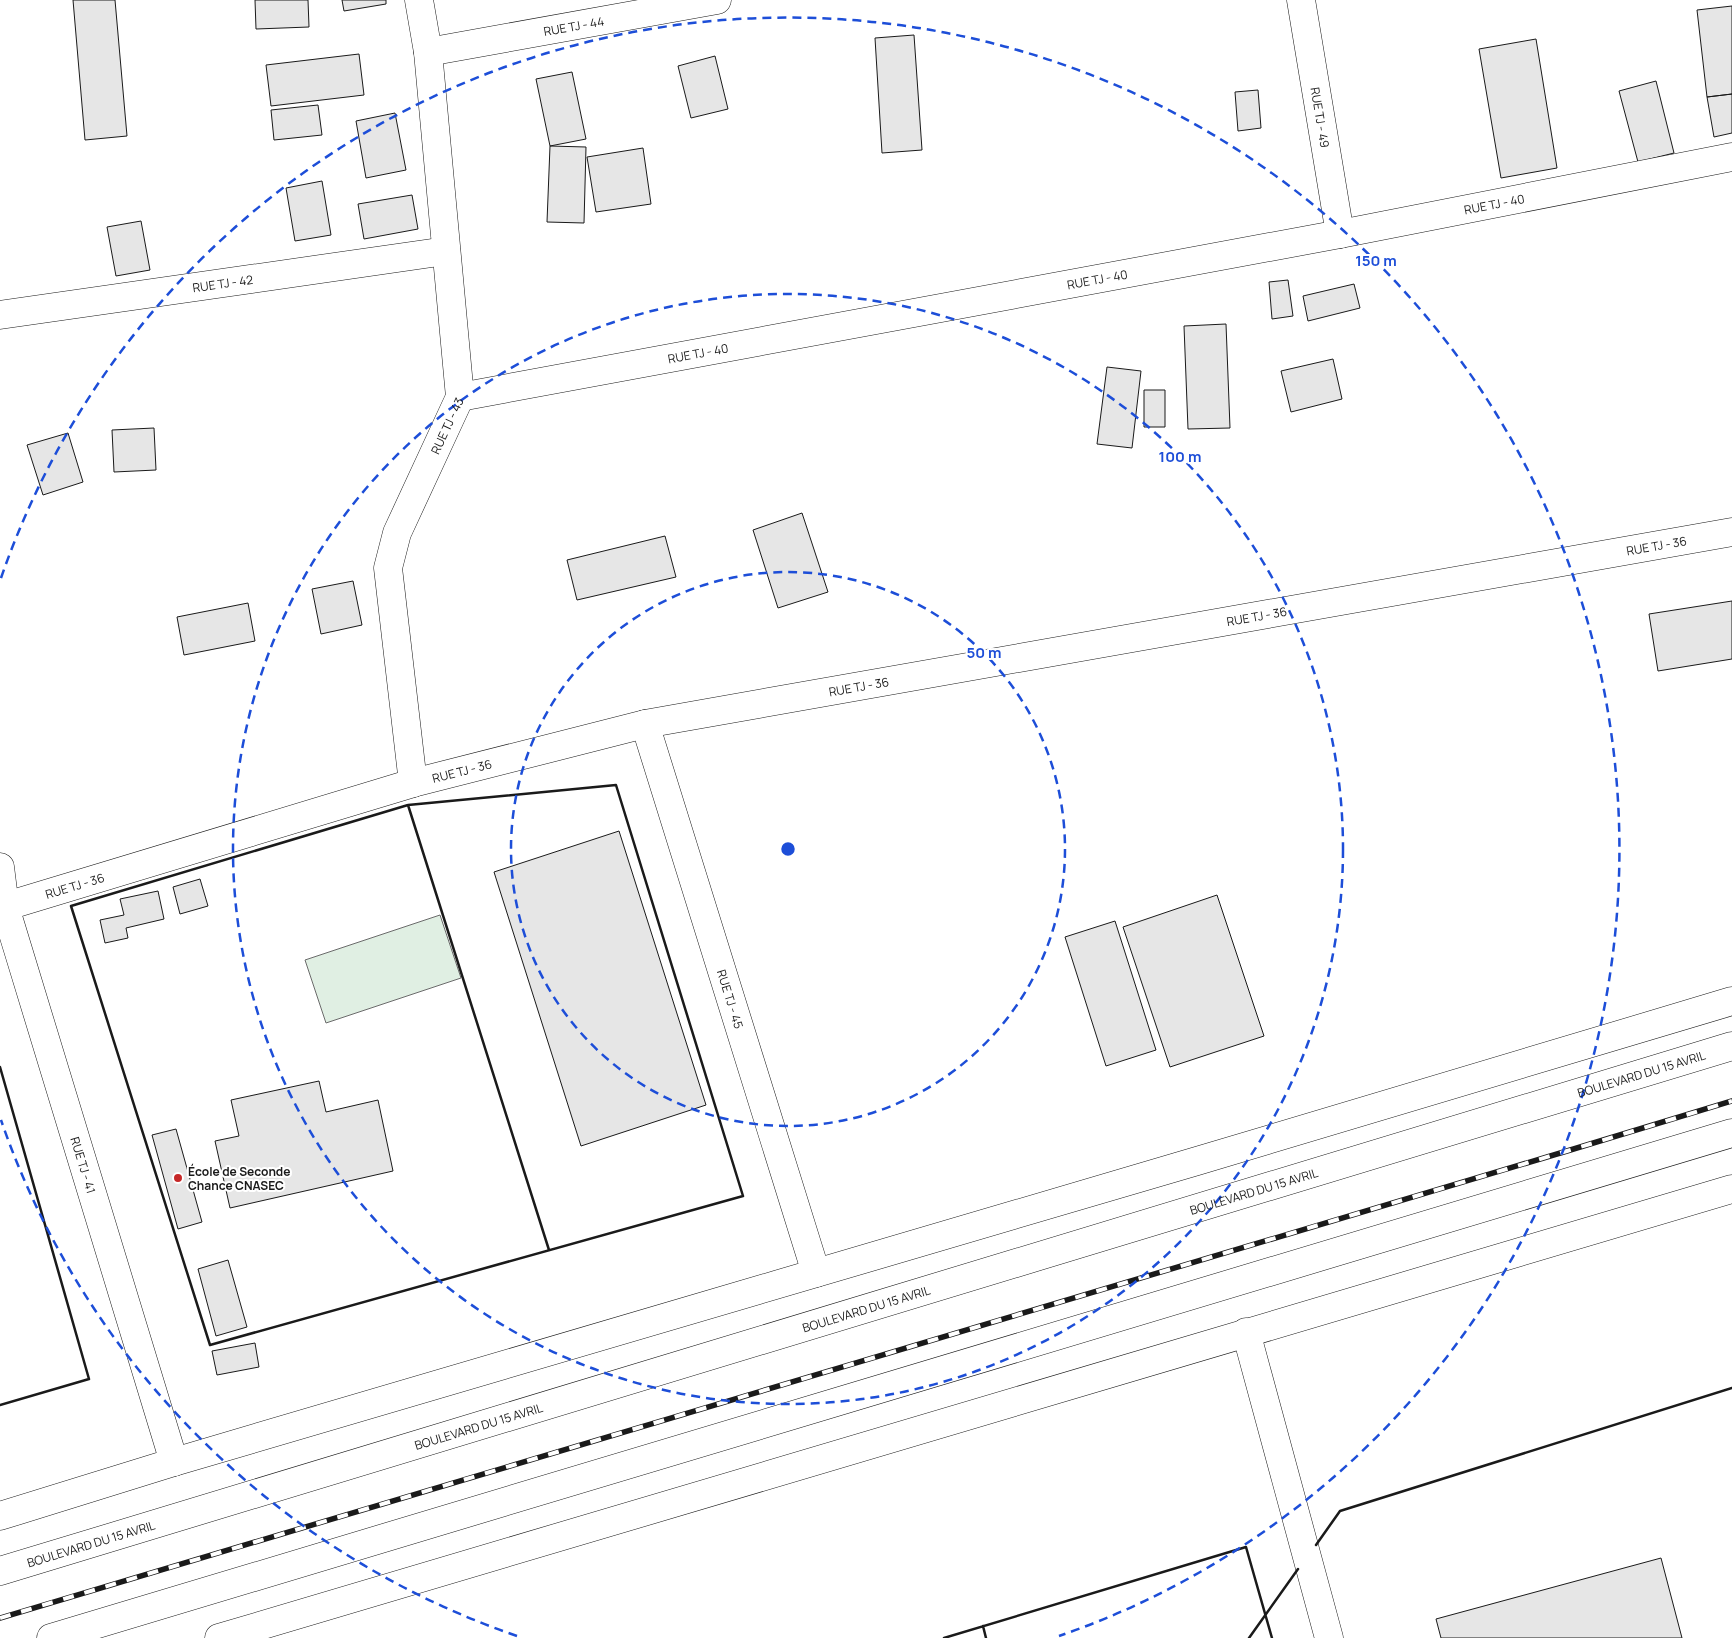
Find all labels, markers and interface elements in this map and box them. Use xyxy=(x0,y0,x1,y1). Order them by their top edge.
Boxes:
street label: RUE TJ - 44 xyxy=(542,12,605,40)
street label: RUE TJ - 49 xyxy=(1307,86,1334,149)
street label: RUE TJ - 40 xyxy=(1462,189,1526,218)
text: 150 m xyxy=(1355,250,1397,271)
street label: RUE TJ - 40 xyxy=(1065,265,1129,293)
street label: RUE TJ - 42 xyxy=(191,270,254,296)
street label: RUE TJ - 40 xyxy=(666,339,730,367)
street label: RUE TJ - 43 xyxy=(426,394,467,457)
text: 100 m xyxy=(1159,446,1201,467)
street label: RUE TJ - 36 xyxy=(1625,532,1688,559)
street label: RUE TJ - 36 xyxy=(1225,602,1288,630)
text: 50 m xyxy=(966,642,1002,663)
street label: RUE TJ - 36 xyxy=(827,673,890,700)
street label: RUE TJ - 36 xyxy=(430,755,494,786)
centre of rings xyxy=(779,840,797,858)
street label: RUE TJ - 36 xyxy=(43,868,106,902)
street label: RUE TJ - 45 xyxy=(713,967,748,1031)
street label: BOULEVARD DU 15 AVRIL xyxy=(1575,1046,1707,1101)
street label: RUE TJ - 41 xyxy=(67,1134,100,1196)
place label: École de Seconde Chance CNASEC xyxy=(188,1163,290,1194)
street label: BOULEVARD DU 15 AVRIL xyxy=(1188,1164,1320,1218)
marker: École de Seconde Chance CNASEC xyxy=(172,1172,184,1184)
street label: BOULEVARD DU 15 AVRIL xyxy=(800,1281,932,1336)
street label: BOULEVARD DU 15 AVRIL xyxy=(412,1399,545,1453)
street label: BOULEVARD DU 15 AVRIL xyxy=(25,1516,157,1571)

